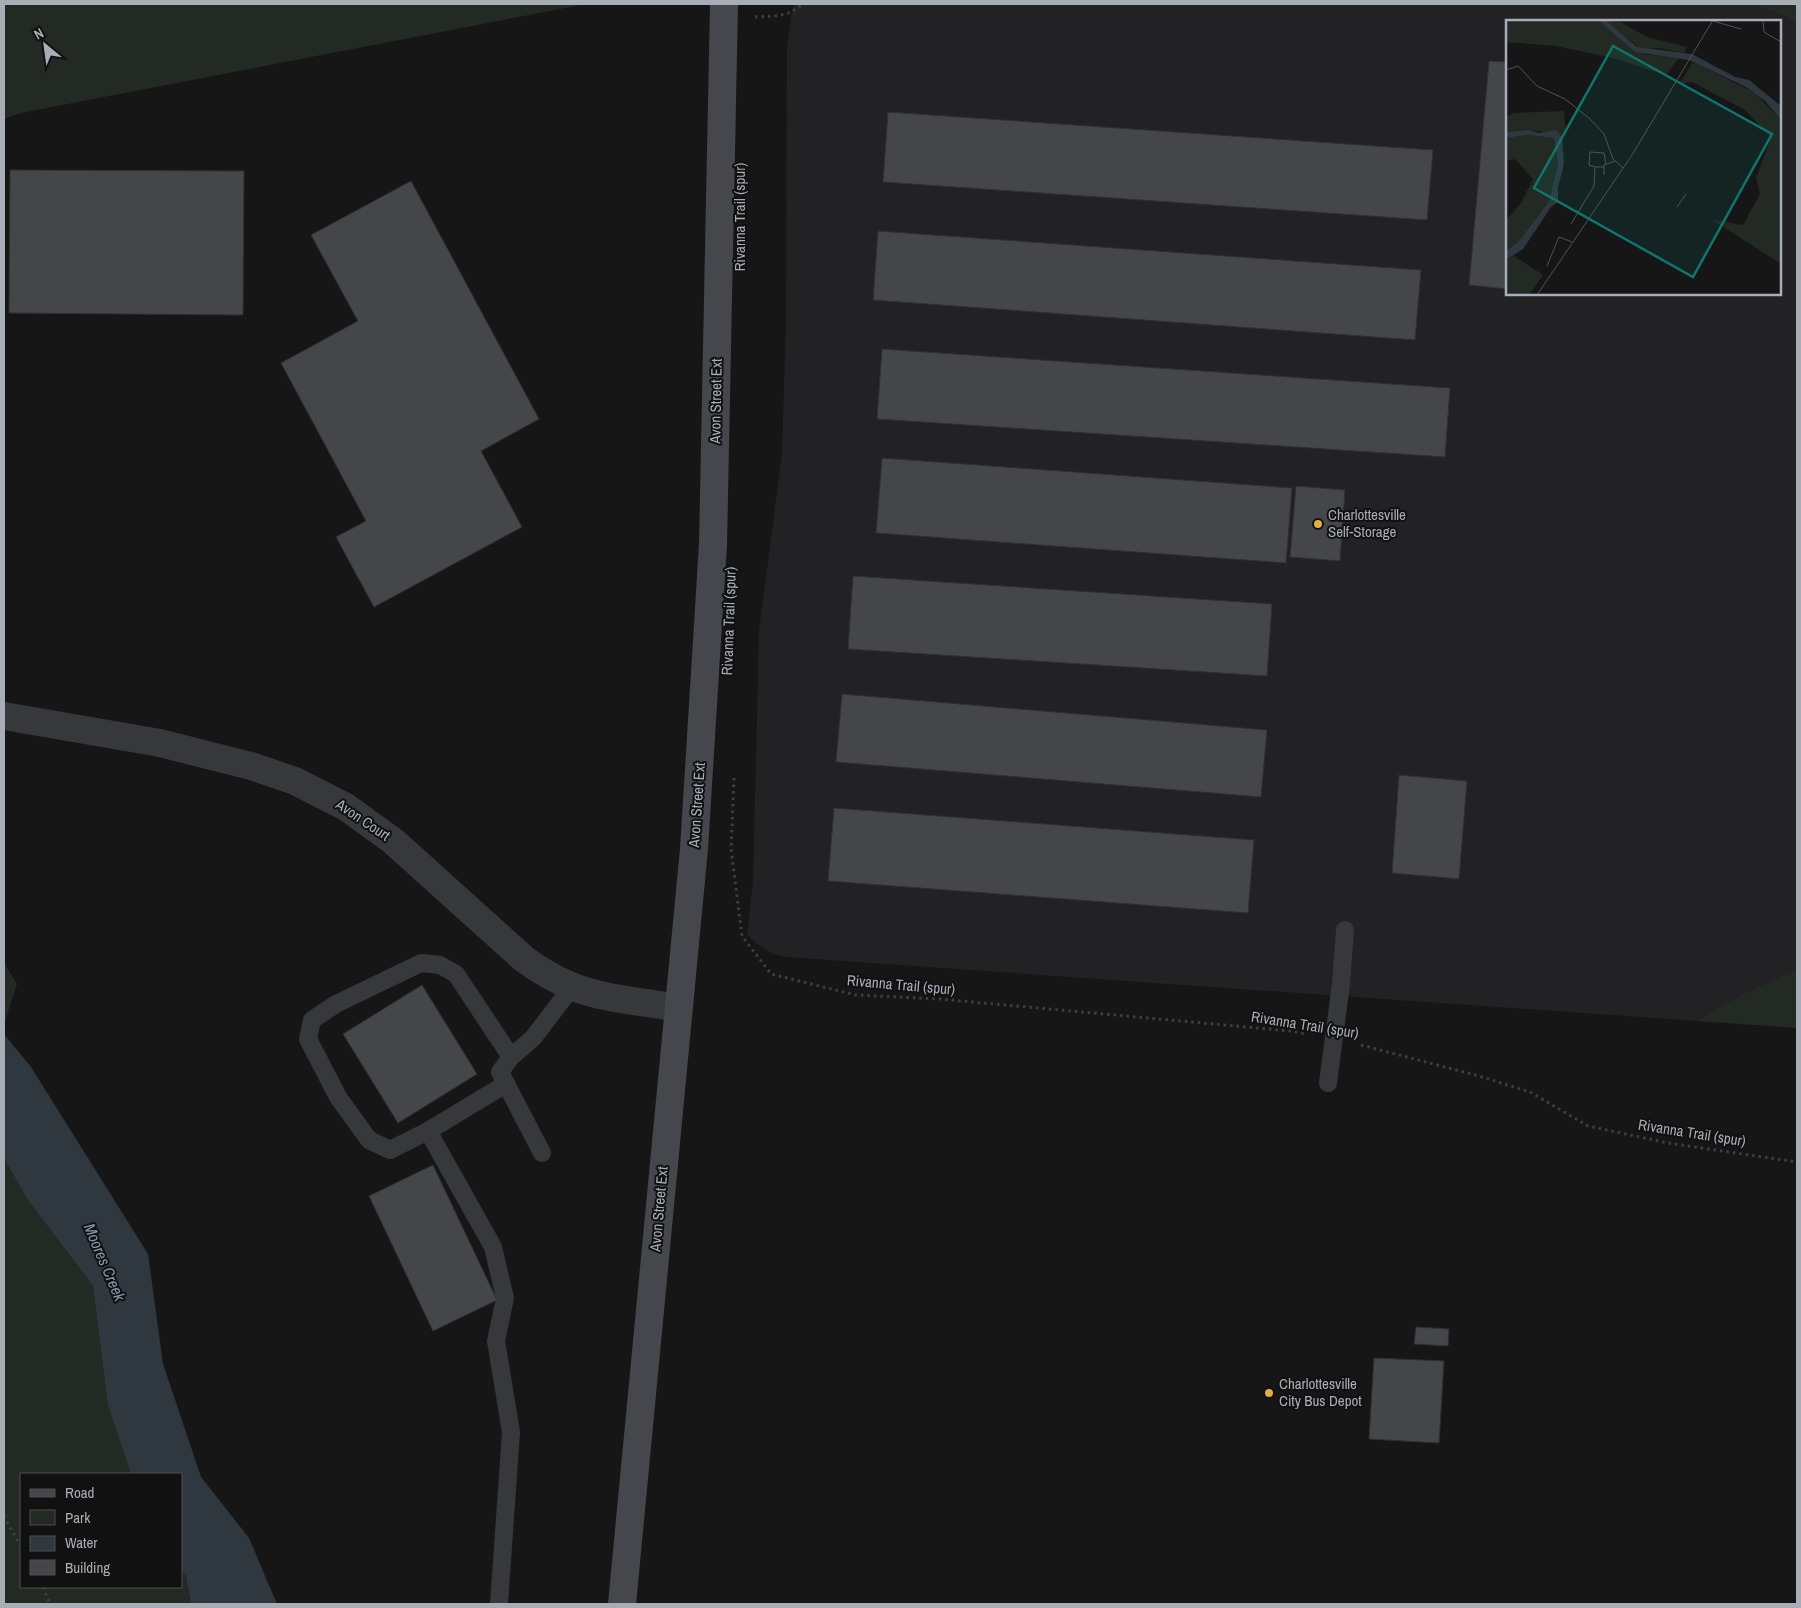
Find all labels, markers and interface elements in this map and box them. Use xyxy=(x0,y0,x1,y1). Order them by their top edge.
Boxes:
north arrow xyxy=(20,20,70,70)
inset map xyxy=(1506,20,1781,295)
text: N xyxy=(31,24,47,44)
street label: Rivanna Trail (spur) xyxy=(729,163,750,271)
street label: Avon Street Ext xyxy=(704,358,727,445)
place label: Charlottesville Self-Storage xyxy=(1328,504,1406,542)
marker: Charlottesville Self-Storage xyxy=(1312,518,1324,530)
street label: Rivanna Trail (spur) xyxy=(716,566,741,676)
street label: Avon Street Ext xyxy=(683,761,710,849)
street label: Avon Court xyxy=(331,793,395,846)
street label: Rivanna Trail (spur) xyxy=(846,969,956,1000)
street label: Rivanna Trail (spur) xyxy=(1250,1006,1360,1043)
street label: Rivanna Trail (spur) xyxy=(1637,1114,1747,1151)
street label: Avon Street Ext xyxy=(644,1165,673,1253)
water label: Moores Creek xyxy=(79,1220,131,1305)
place label: Charlottesville City Bus Depot xyxy=(1279,1373,1362,1411)
marker: Charlottesville City Bus Depot xyxy=(1263,1387,1275,1399)
legend xyxy=(20,1473,182,1588)
text: Road xyxy=(65,1482,94,1503)
text: Park xyxy=(65,1507,91,1528)
text: Water xyxy=(65,1532,97,1553)
text: Building xyxy=(65,1557,110,1578)

